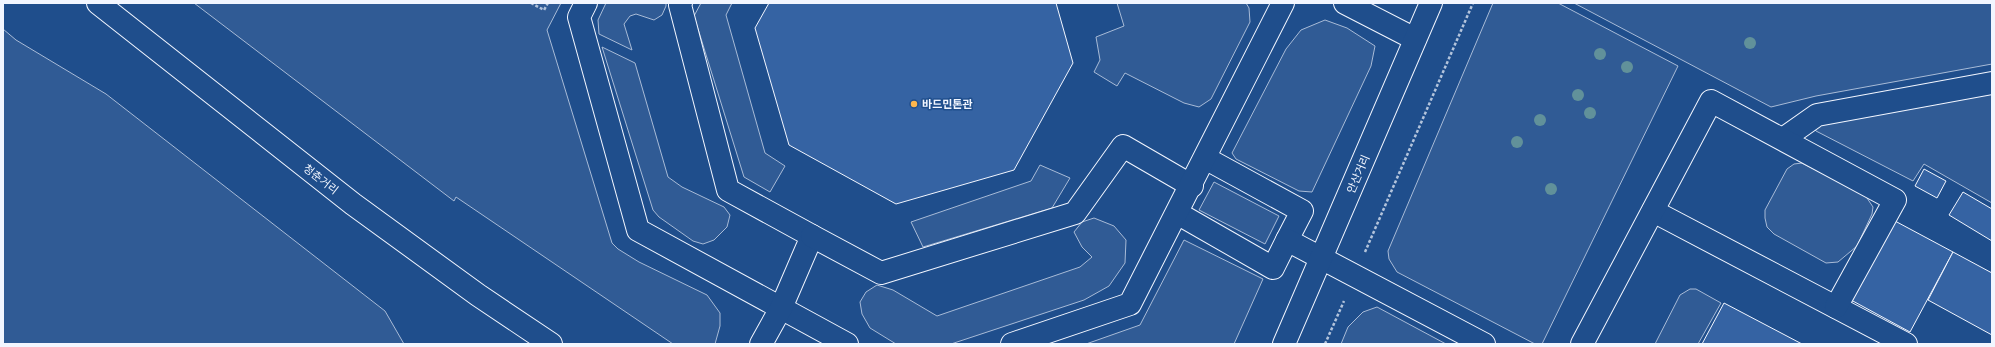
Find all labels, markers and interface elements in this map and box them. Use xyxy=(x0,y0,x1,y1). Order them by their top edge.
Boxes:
place label: 바드민톤관 xyxy=(922,98,973,111)
marker: 바드민톤관 xyxy=(909,99,919,109)
street label: 안산거리 xyxy=(1345,153,1372,195)
street label: 청춘거리 xyxy=(301,162,341,197)

